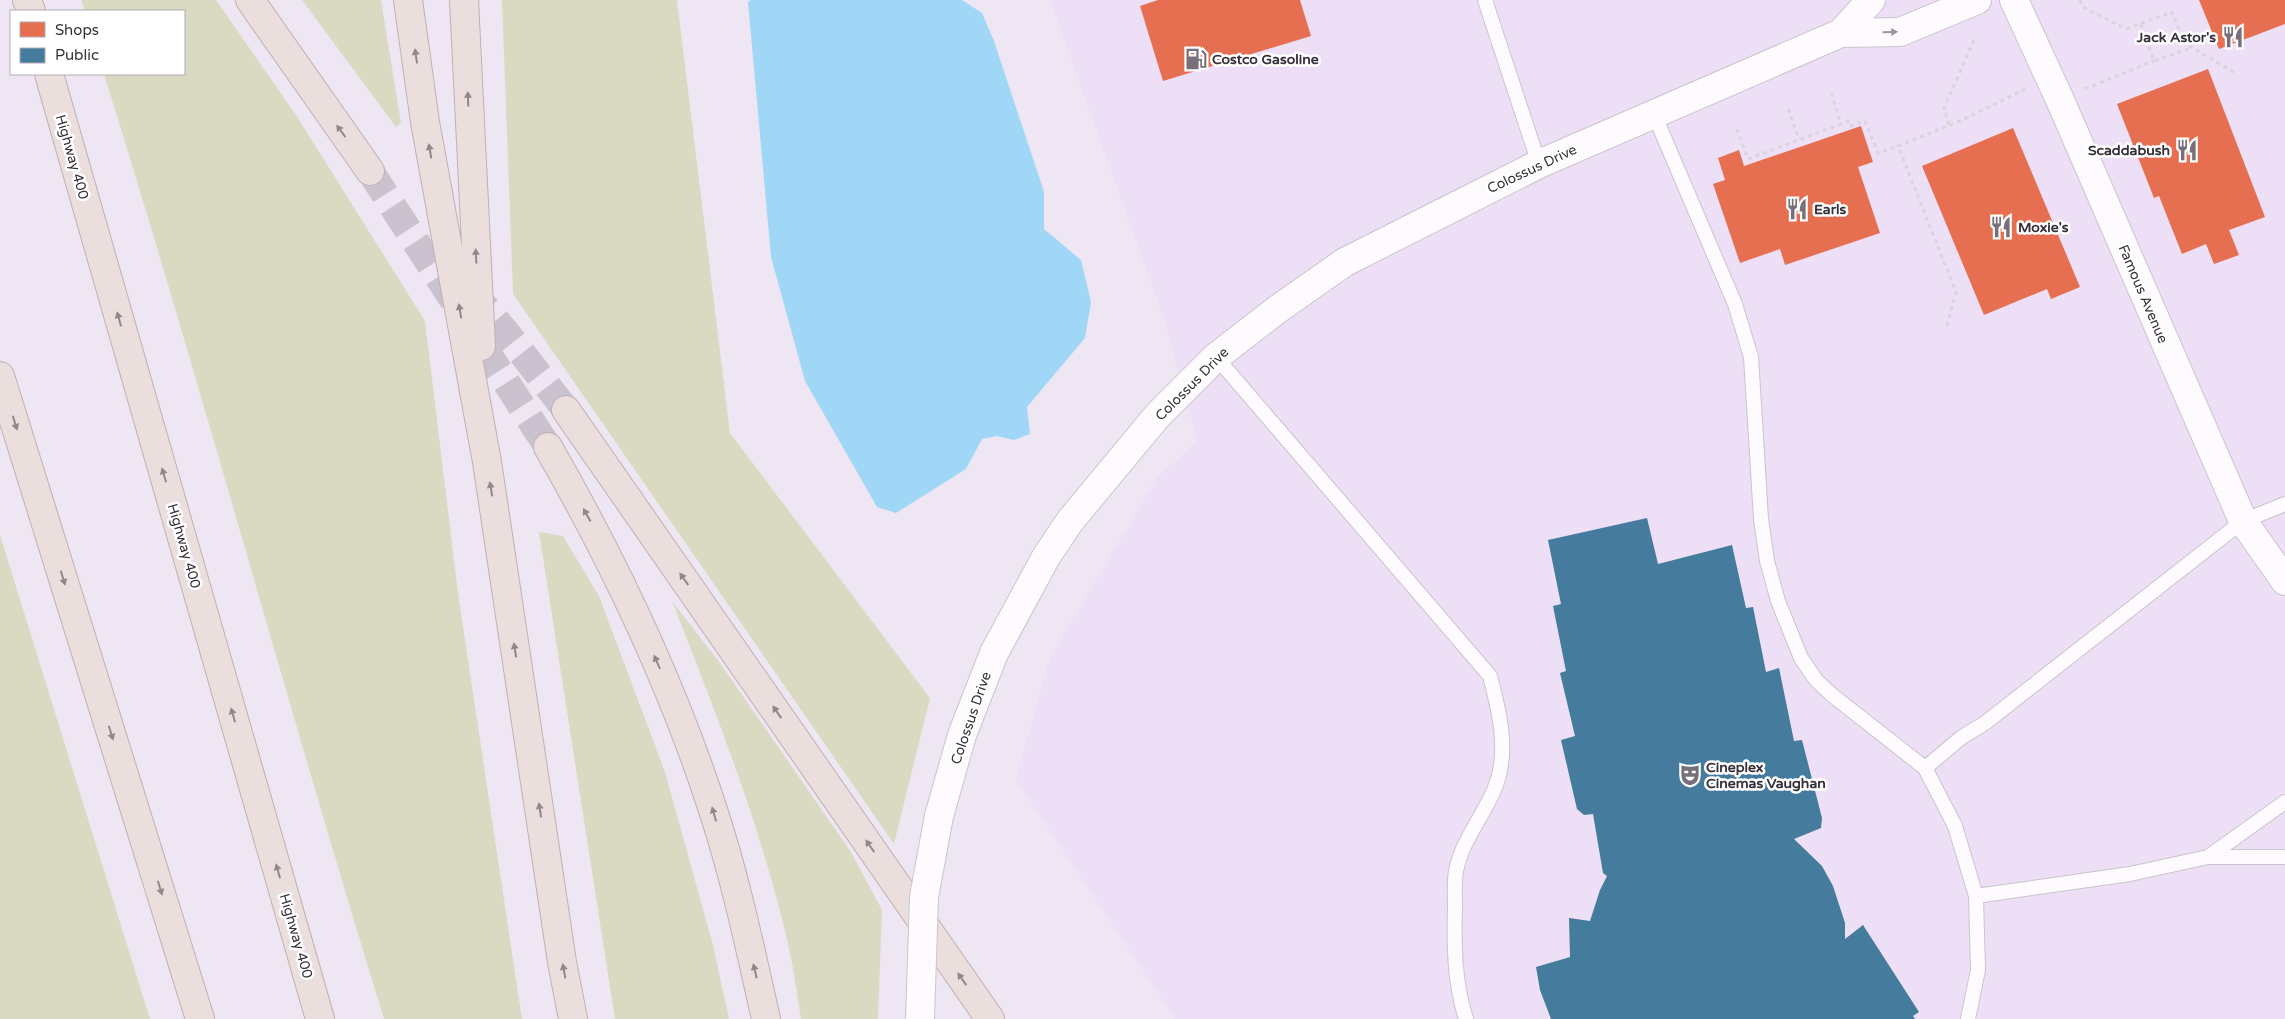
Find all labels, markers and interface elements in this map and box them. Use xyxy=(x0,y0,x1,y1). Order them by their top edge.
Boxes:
legend xyxy=(10,10,185,75)
text: Shops xyxy=(55,21,99,39)
restaurant icon: Jack Astor's xyxy=(2220,24,2246,50)
one-way arrow xyxy=(1882,28,1898,36)
place label: Jack Astor's xyxy=(2136,29,2216,46)
text: Public xyxy=(55,46,99,64)
fuel station icon: Costco Gasoline xyxy=(1183,46,1209,72)
one-way arrow xyxy=(411,48,419,64)
place label: Costco Gasoline xyxy=(1212,51,1319,68)
one-way arrow xyxy=(463,91,471,107)
street label: Highway 400 xyxy=(52,113,92,202)
one-way arrow xyxy=(336,124,346,138)
restaurant icon: Scaddabush xyxy=(2174,137,2200,163)
street label: Colossus Drive xyxy=(1485,141,1580,197)
place label: Scaddabush xyxy=(2088,142,2170,159)
one-way arrow xyxy=(426,143,434,159)
restaurant icon: Earls xyxy=(1784,196,1810,222)
place label: Earls xyxy=(1814,201,1847,218)
restaurant icon: Moxie's xyxy=(1988,214,2014,240)
place label: Moxie's xyxy=(2018,219,2069,236)
street label: Famous Avenue xyxy=(2115,242,2171,346)
one-way arrow xyxy=(471,248,479,264)
one-way arrow xyxy=(455,302,463,318)
one-way arrow xyxy=(114,311,122,326)
street label: Colossus Drive xyxy=(1152,344,1232,424)
one-way arrow xyxy=(11,416,19,431)
one-way arrow xyxy=(159,467,167,482)
one-way arrow xyxy=(487,481,495,497)
street label: Highway 400 xyxy=(164,502,204,591)
one-way arrow xyxy=(583,509,592,522)
one-way arrow xyxy=(59,571,67,586)
one-way arrow xyxy=(679,572,689,586)
one-way arrow xyxy=(511,641,519,657)
one-way arrow xyxy=(652,655,660,669)
street label: Colossus Drive xyxy=(947,669,995,767)
one-way arrow xyxy=(772,705,782,719)
one-way arrow xyxy=(228,707,236,722)
one-way arrow xyxy=(108,726,116,741)
place label: Cineplex Cinemas Vaughan xyxy=(1706,759,1826,792)
theatre icon: Cineplex Cinemas Vaughan xyxy=(1677,762,1703,788)
one-way arrow xyxy=(535,802,543,818)
one-way arrow xyxy=(710,807,718,822)
one-way arrow xyxy=(865,839,875,852)
one-way arrow xyxy=(273,864,281,879)
one-way arrow xyxy=(156,881,164,896)
street label: Highway 400 xyxy=(276,892,316,981)
one-way arrow xyxy=(560,963,568,979)
one-way arrow xyxy=(751,964,759,979)
one-way arrow xyxy=(957,972,967,986)

